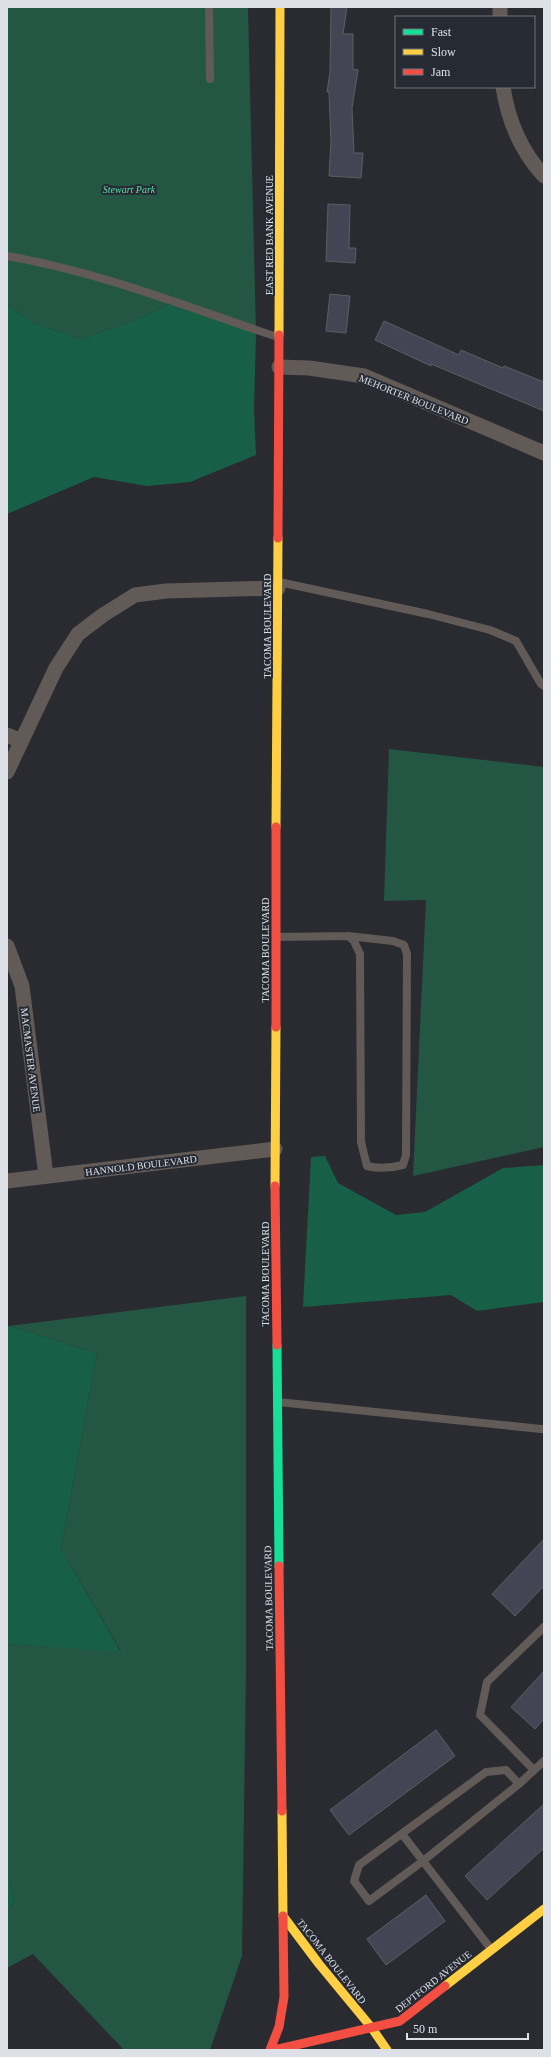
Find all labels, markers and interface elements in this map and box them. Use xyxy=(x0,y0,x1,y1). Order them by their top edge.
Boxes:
legend xyxy=(395,16,535,88)
text: Fast xyxy=(431,25,452,39)
text: Slow xyxy=(431,45,456,59)
text: Jam xyxy=(431,65,451,79)
street label: EAST RED BANK AVENUE xyxy=(264,175,275,295)
park label: Stewart Park xyxy=(103,184,156,195)
street label: MEHORTER BOULEVARD xyxy=(357,372,470,427)
street label: TACOMA BOULEVARD xyxy=(262,574,273,678)
street label: TACOMA BOULEVARD xyxy=(260,898,271,1002)
street label: MACMASTER AVENUE xyxy=(19,1007,42,1113)
street label: HANNOLD BOULEVARD xyxy=(85,1153,197,1178)
street label: TACOMA BOULEVARD xyxy=(260,1222,271,1326)
street label: TACOMA BOULEVARD xyxy=(262,1545,275,1651)
street label: TACOMA BOULEVARD xyxy=(295,1917,368,2006)
street label: DEPTFORD AVENUE xyxy=(393,1948,474,2014)
scale bar xyxy=(407,2015,528,2041)
text: 50 m xyxy=(413,2022,438,2036)

